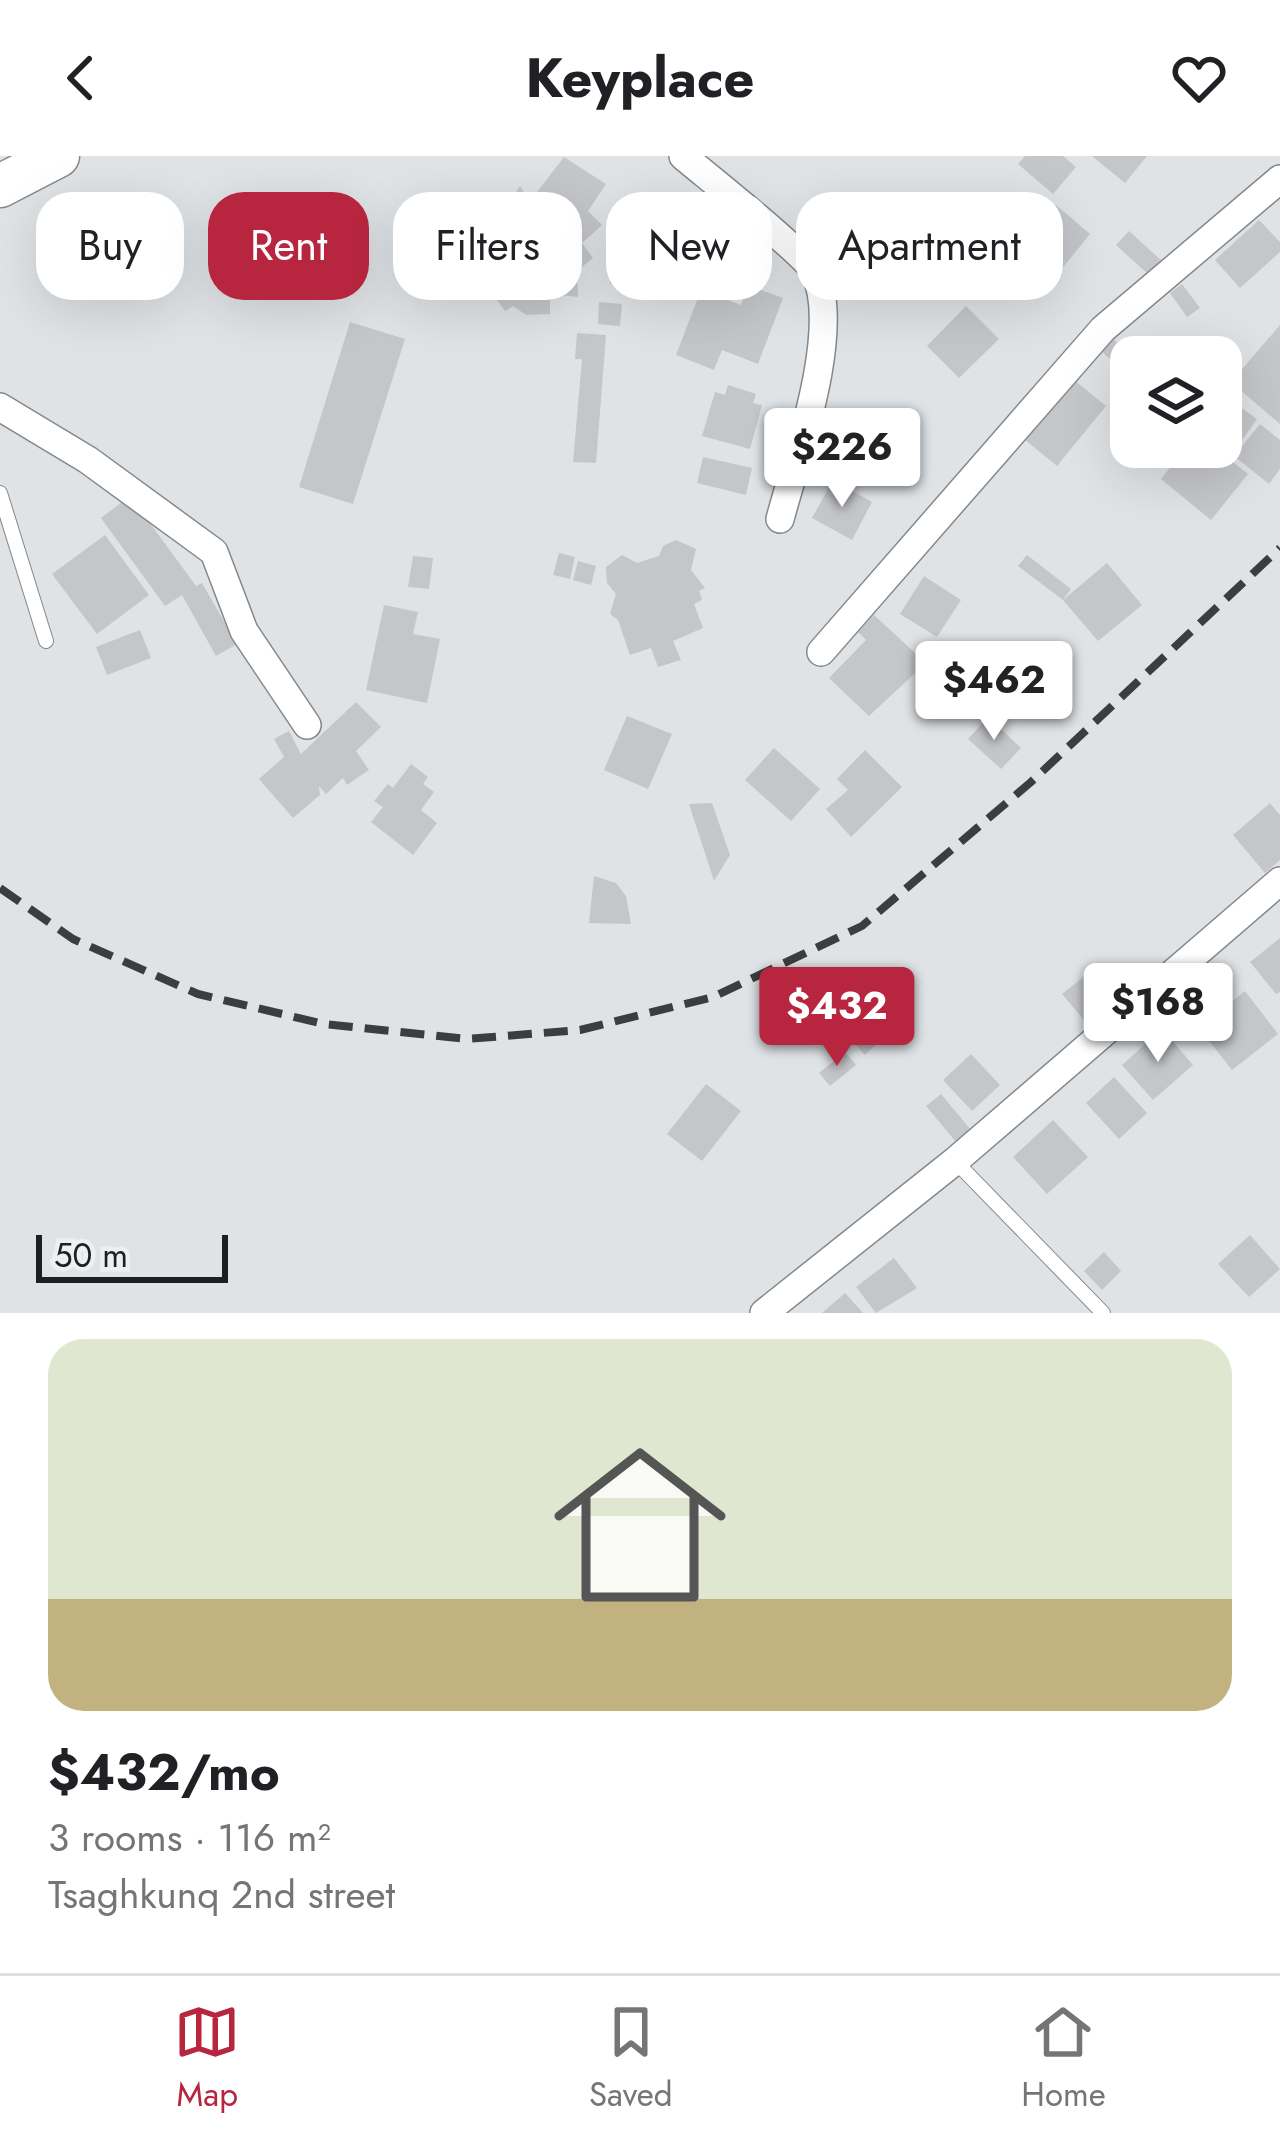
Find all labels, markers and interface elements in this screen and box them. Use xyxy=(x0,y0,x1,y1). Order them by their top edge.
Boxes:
text: Keyplace xyxy=(525,39,755,117)
icon: back xyxy=(48,45,114,111)
icon: heart xyxy=(1166,45,1232,111)
chip: Buy xyxy=(36,192,184,300)
chip: Rent xyxy=(208,192,369,300)
chip: Filters xyxy=(393,192,582,300)
chip: New xyxy=(606,192,772,300)
chip: Apartment xyxy=(796,192,1063,300)
map controls xyxy=(1110,336,1242,468)
button: layers xyxy=(1110,336,1242,468)
pin: $226 xyxy=(771,408,913,510)
text: $226 xyxy=(791,418,893,475)
pin: $462 xyxy=(923,641,1065,743)
text: $462 xyxy=(942,651,1046,708)
pin: $168 xyxy=(1087,963,1229,1065)
pin: $432 xyxy=(766,967,908,1069)
text: $168 xyxy=(1111,973,1205,1030)
text: $432 xyxy=(786,977,888,1034)
scale bar xyxy=(36,1229,228,1282)
text: 50 m xyxy=(54,1232,128,1279)
icon: home xyxy=(532,1417,748,1633)
text: $432/mo xyxy=(48,1735,280,1809)
text: 3 rooms · 116 m² xyxy=(48,1809,331,1866)
text: Tsaghkunq 2nd street xyxy=(48,1866,395,1923)
tab: Map xyxy=(174,1999,240,2118)
tab: Saved xyxy=(589,1999,673,2118)
tab: Home xyxy=(1021,1999,1106,2118)

